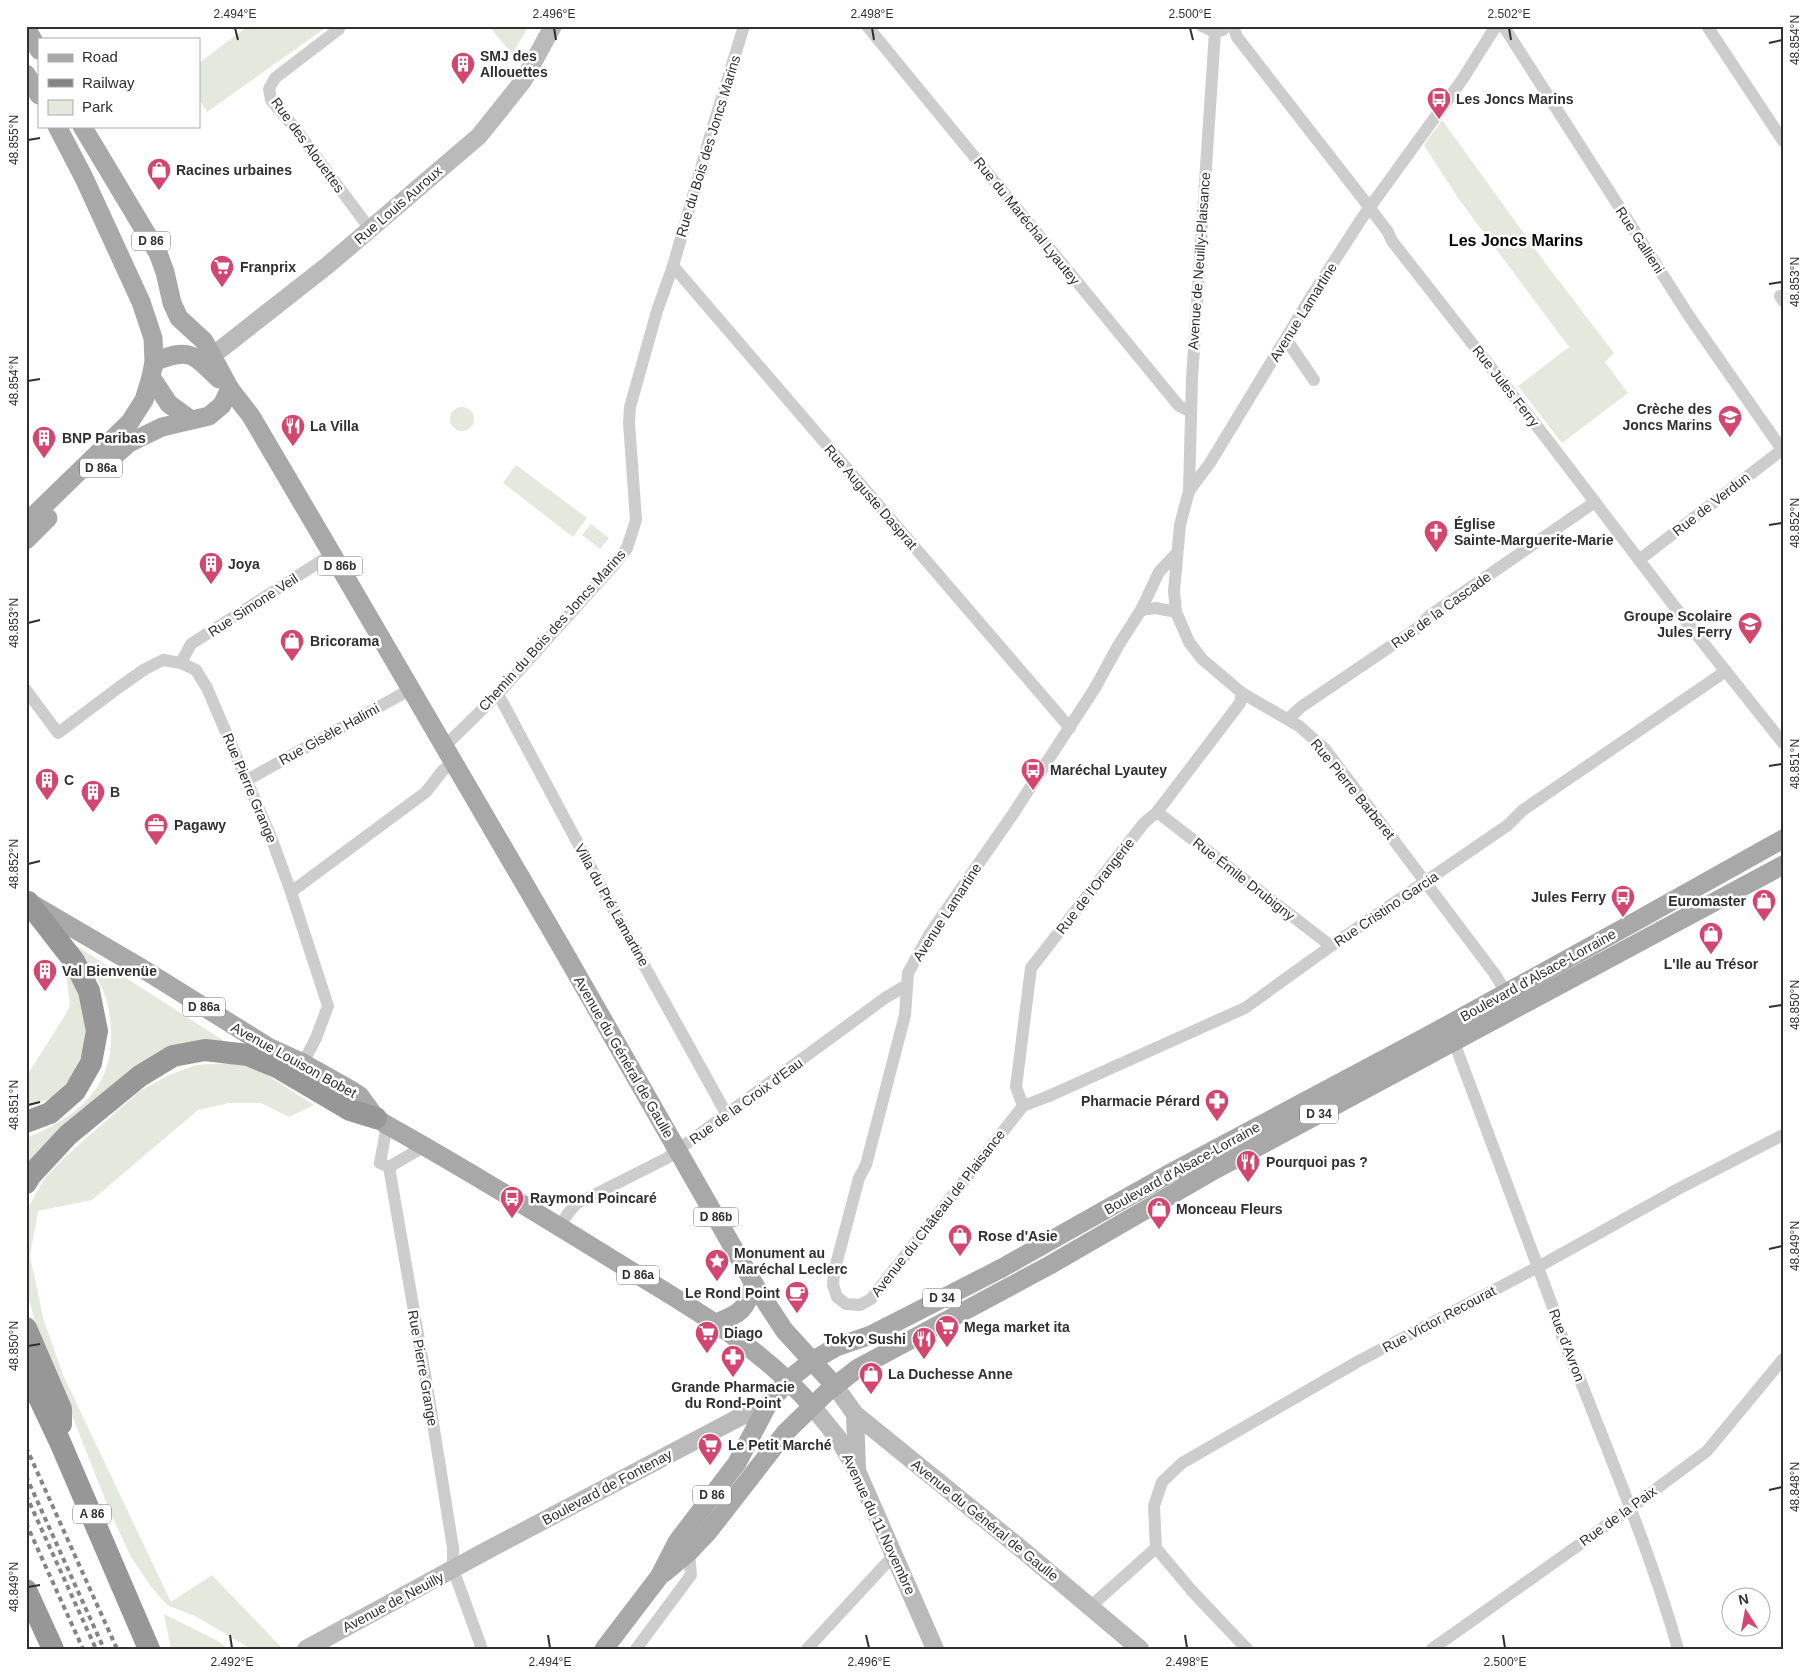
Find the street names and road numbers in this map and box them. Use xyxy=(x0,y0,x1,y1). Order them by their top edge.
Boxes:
street label: Rue du Bois des Joncs Marins xyxy=(673,53,743,239)
street label: Rue des Alouettes xyxy=(268,94,348,196)
street label: Rue du Maréchal Lyautey xyxy=(971,154,1083,288)
street label: Rue Louis Auroux xyxy=(351,163,445,247)
street label: Avenue de Neuilly-Plaisance xyxy=(1185,171,1213,350)
street label: Rue Gallieni xyxy=(1613,204,1667,276)
road number: D 86 xyxy=(132,232,170,250)
street label: Avenue Lamartine xyxy=(1266,260,1340,364)
street label: Rue Jules Ferry xyxy=(1469,342,1543,430)
street label: Rue Auguste Dasprat xyxy=(821,442,921,553)
road number: D 86a xyxy=(80,458,122,478)
street label: Rue de Verdun xyxy=(1669,469,1753,539)
street label: Chemin du Bois des Joncs Marins xyxy=(475,546,629,714)
road number: D 86b xyxy=(318,556,362,576)
street label: Rue de la Cascade xyxy=(1388,568,1494,651)
street label: Rue Simone Veil xyxy=(205,570,301,640)
street label: Rue Gisèle Halimi xyxy=(276,700,382,768)
street label: Rue Pierre Grange xyxy=(220,731,280,845)
street label: Rue Pierre Barberet xyxy=(1308,736,1398,842)
street label: Rue Émile Drubigny xyxy=(1190,834,1298,924)
street label: Rue de l'Orangerie xyxy=(1053,835,1137,937)
street label: Villa du Pré Lamartine xyxy=(572,841,652,969)
street label: Avenue Lamartine xyxy=(909,860,985,964)
street label: Rue Cristino Garcia xyxy=(1331,868,1441,950)
street label: Boulevard d'Alsace-Lorraine xyxy=(1457,925,1619,1025)
street label: Avenue du Général de Gaulle xyxy=(571,973,677,1141)
road number: D 86a xyxy=(183,998,225,1016)
street label: Avenue Louison Bobet xyxy=(229,1019,359,1101)
street label: Rue de la Croix d'Eau xyxy=(686,1055,806,1147)
road number: D 34 xyxy=(1300,1104,1338,1124)
street label: Boulevard d'Alsace-Lorraine xyxy=(1101,1118,1263,1218)
street label: Avenue du Château de Plaisance xyxy=(868,1126,1008,1300)
road number: D 86b xyxy=(694,1208,738,1226)
road number: D 86a xyxy=(617,1266,659,1284)
street label: Rue Victor Recourat xyxy=(1380,1282,1498,1356)
road number: D 34 xyxy=(923,1289,961,1308)
street label: Rue d'Avron xyxy=(1546,1306,1588,1384)
street label: Rue Pierre Grange xyxy=(405,1309,441,1427)
street label: Boulevard de Fontenay xyxy=(539,1446,675,1528)
street label: Avenue du 11 Novembre xyxy=(839,1451,919,1597)
street label: Avenue du Général de Gaulle xyxy=(908,1456,1062,1584)
street label: Rue de la Paix xyxy=(1576,1483,1660,1549)
road number: D 86 xyxy=(693,1486,731,1504)
road number: A 86 xyxy=(73,1505,111,1524)
street label: Avenue de Neuilly xyxy=(340,1569,446,1635)

